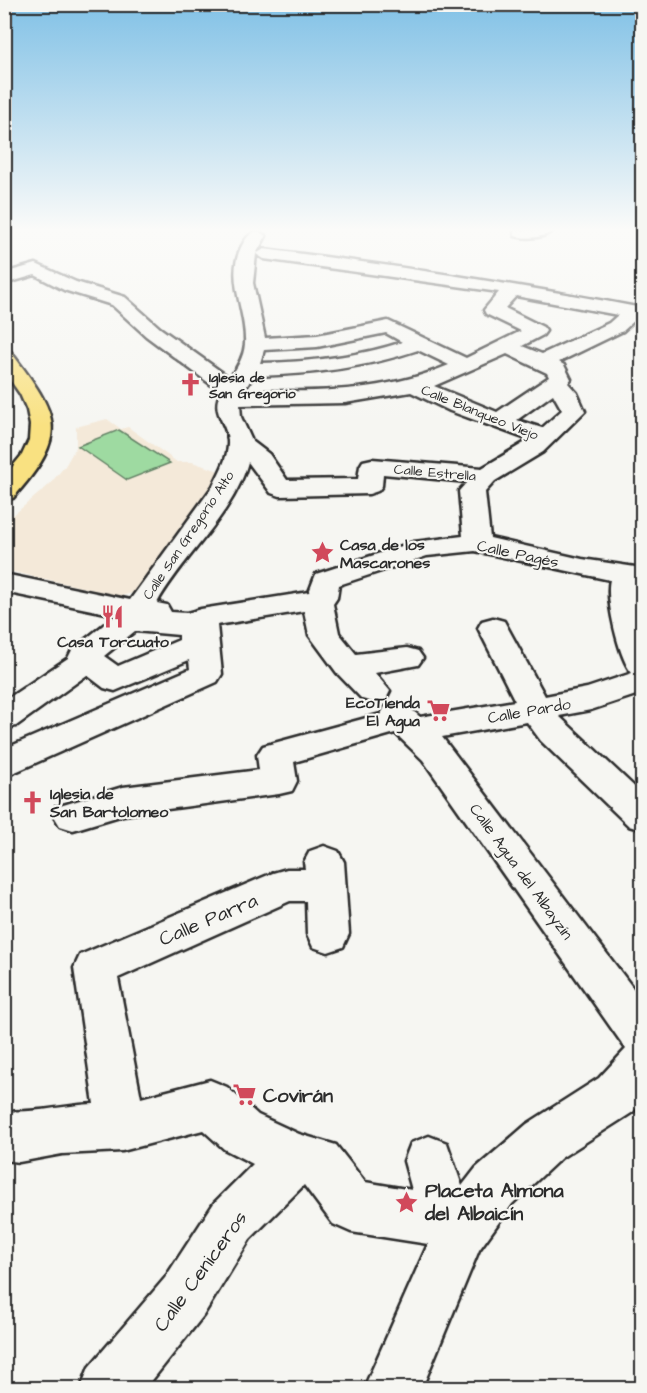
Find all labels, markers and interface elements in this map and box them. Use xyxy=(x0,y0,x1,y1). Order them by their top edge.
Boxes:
place label: Iglesia de San Gregorio xyxy=(208,368,296,405)
church icon: Iglesia de San Gregorio xyxy=(178,372,204,398)
street label: Calle Blanqueo Viejo xyxy=(418,380,541,446)
street label: Calle Estrella xyxy=(393,459,477,487)
street label: Calle San Gregorio Alto xyxy=(138,467,240,604)
place label: Casa de los Mascarones xyxy=(340,534,430,574)
street label: Calle Pagés xyxy=(475,535,561,574)
place icon: Casa de los Mascarones xyxy=(309,540,335,566)
restaurant icon: Casa Torcuato xyxy=(100,603,126,629)
place label: Casa Torcuato xyxy=(57,631,170,653)
place label: EcoTienda El Agua xyxy=(346,692,421,734)
street label: Calle Pardo xyxy=(486,693,572,729)
supermarket icon: EcoTienda El Agua xyxy=(425,698,451,724)
place label: Iglesia de San Bartolomeo xyxy=(49,783,169,823)
church icon: Iglesia de San Bartolomeo xyxy=(19,789,45,815)
street label: Calle Agua del Albayzín xyxy=(463,799,578,945)
street label: Calle Parra xyxy=(155,887,262,953)
supermarket icon: Covirán xyxy=(232,1082,258,1108)
place label: Covirán xyxy=(263,1082,333,1110)
place label: Placeta Almona del Albaicín xyxy=(424,1177,565,1228)
place icon: Placeta Almona del Albaicín xyxy=(394,1189,420,1215)
street label: Calle Ceniceros xyxy=(147,1205,254,1338)

